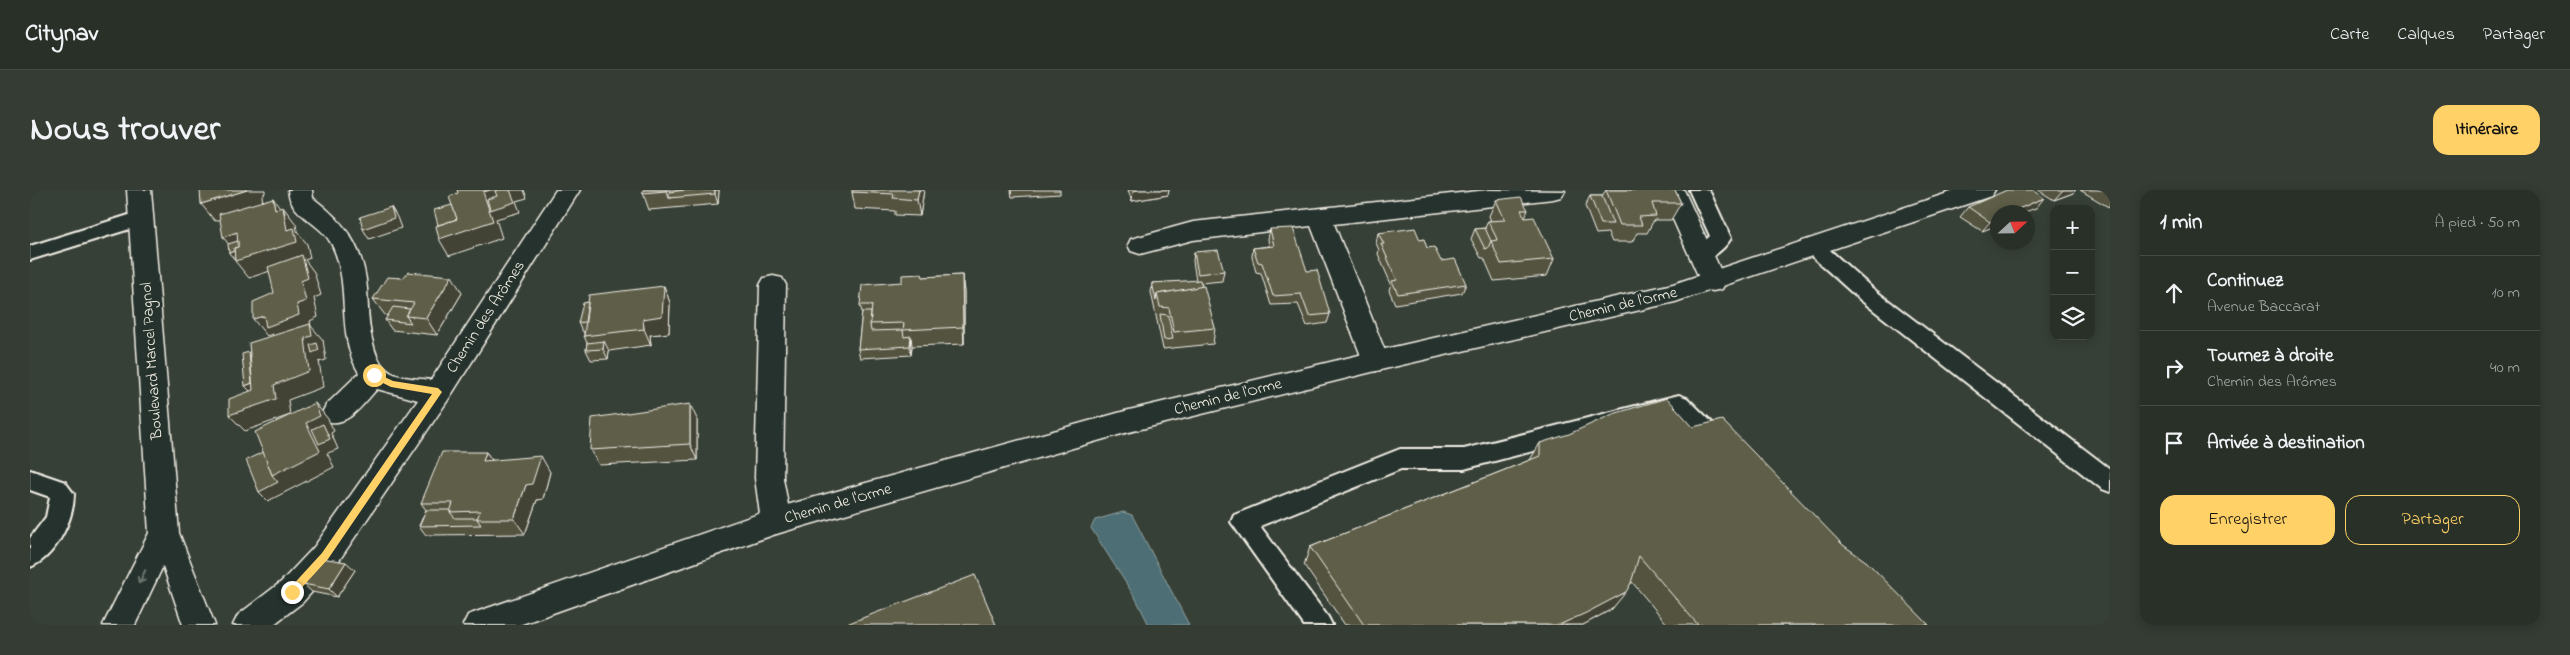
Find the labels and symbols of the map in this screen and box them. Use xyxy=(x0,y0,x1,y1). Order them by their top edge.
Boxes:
north arrow xyxy=(1990,205,2035,250)
street label: Chemin des Arômes xyxy=(441,256,531,378)
street label: Boulevard Marcel Pagnol xyxy=(135,281,170,441)
street label: Chemin de l'Orme xyxy=(1567,281,1680,329)
route start xyxy=(363,364,386,387)
street label: Chemin de l'Orme xyxy=(1172,372,1285,422)
street label: Chemin de l'Orme xyxy=(782,477,895,531)
one-way arrow xyxy=(137,569,146,584)
route end xyxy=(281,581,304,604)

